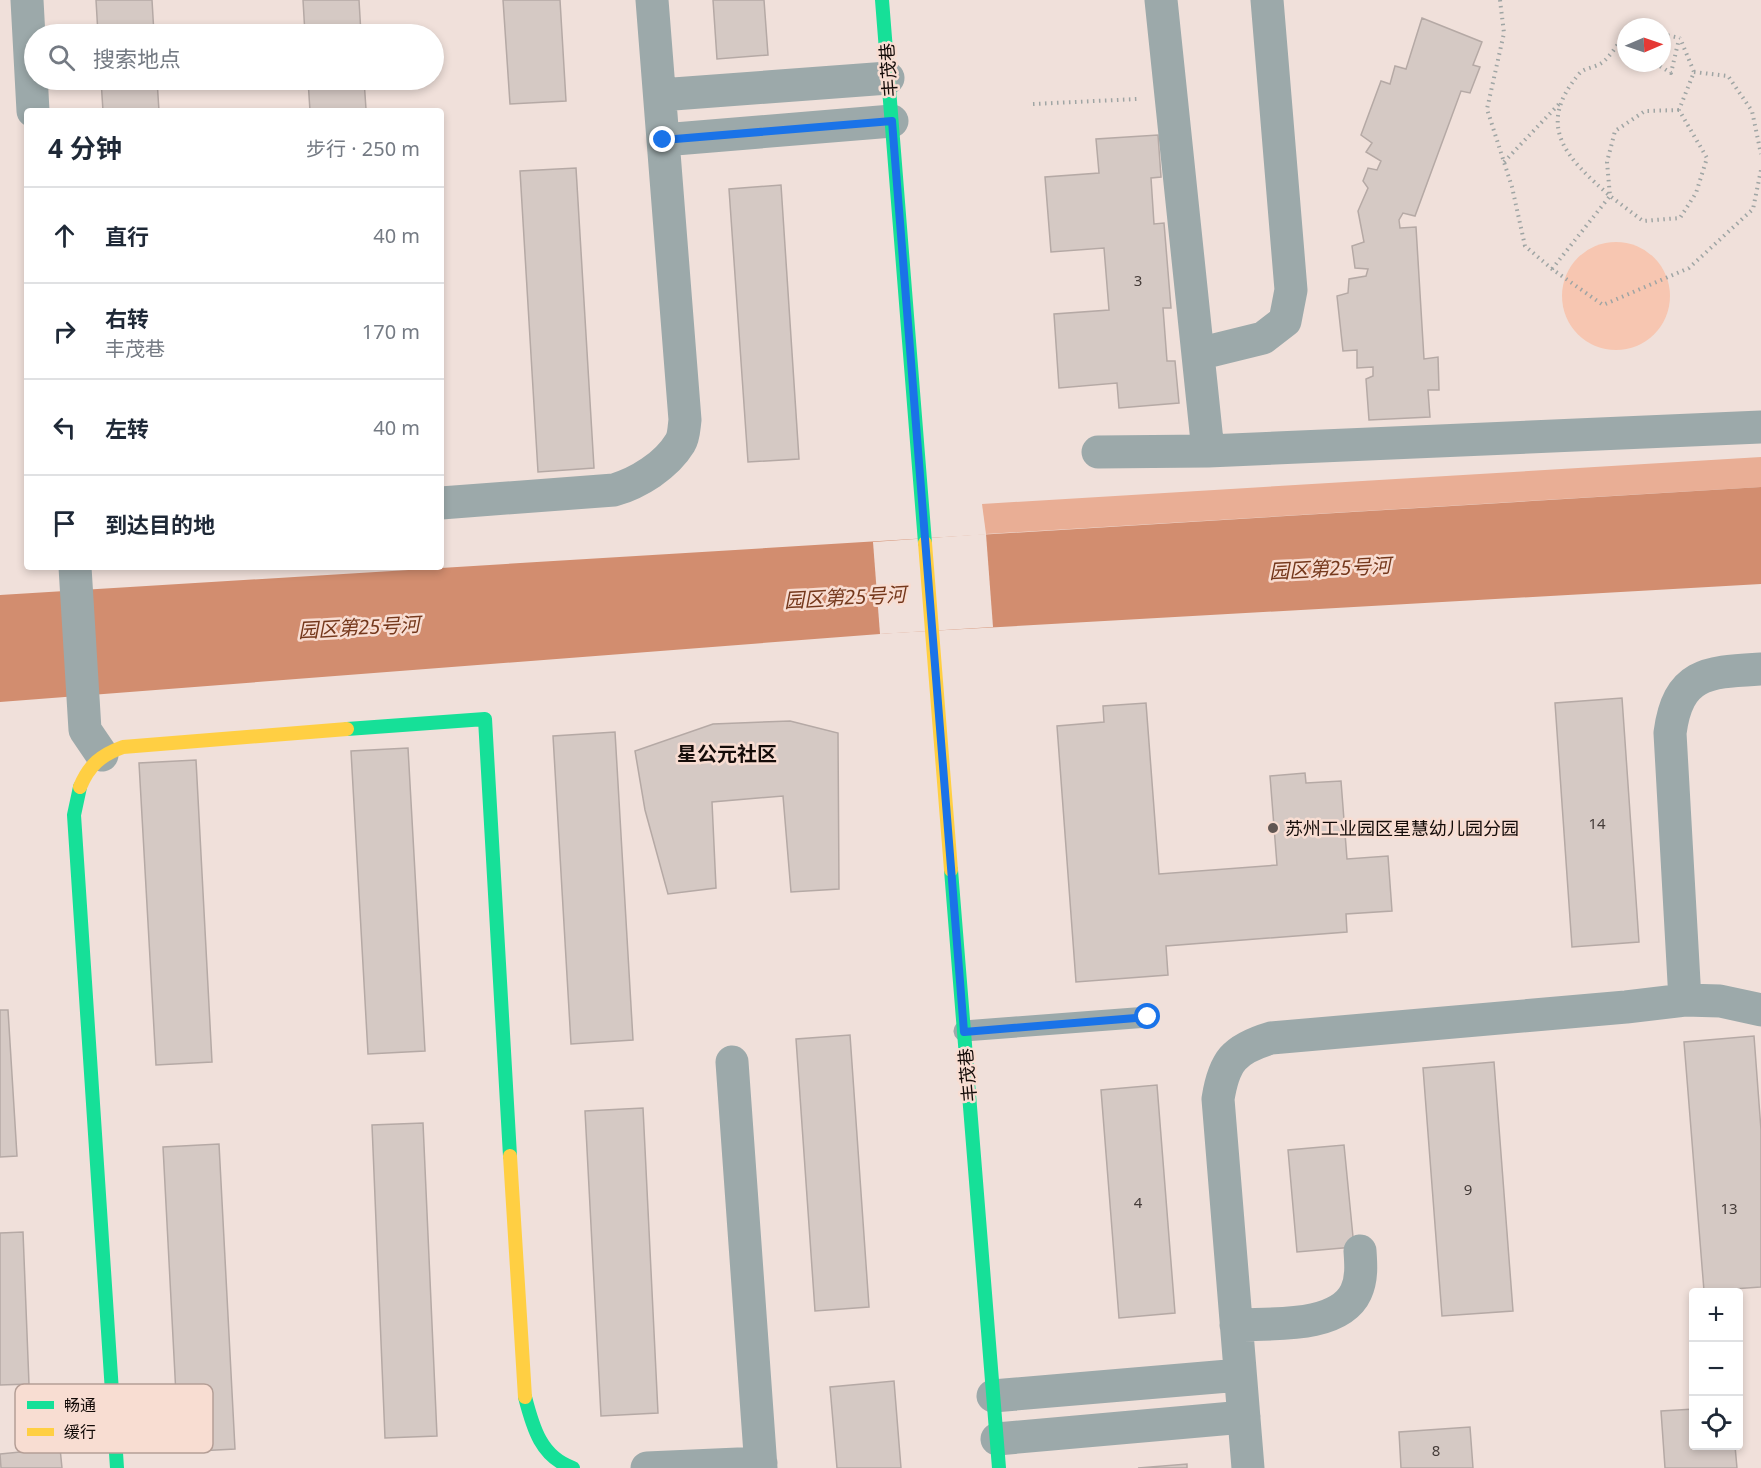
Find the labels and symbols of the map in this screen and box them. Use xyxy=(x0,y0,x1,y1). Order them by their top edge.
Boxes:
north arrow xyxy=(1617,18,1671,72)
street label: 丰茂巷 xyxy=(874,42,902,98)
route end xyxy=(649,126,675,152)
house number: 3 xyxy=(1134,270,1142,290)
water label: 园区第25号河 xyxy=(1268,551,1396,585)
water label: 园区第25号河 xyxy=(783,580,911,614)
water label: 园区第25号河 xyxy=(297,610,425,644)
district label: 星公元社区 xyxy=(677,740,777,767)
house number: 14 xyxy=(1588,813,1606,833)
place label: 苏州工业园区星慧幼儿园分园 xyxy=(1285,816,1519,840)
marker: 苏州工业园区星慧幼儿园分园 xyxy=(1266,821,1280,835)
route start xyxy=(1134,1003,1160,1029)
street label: 丰茂巷 xyxy=(953,1047,981,1103)
house number: 9 xyxy=(1464,1179,1472,1199)
house number: 4 xyxy=(1134,1192,1143,1212)
house number: 13 xyxy=(1720,1198,1738,1218)
legend xyxy=(15,1384,213,1453)
text: 畅通 xyxy=(64,1394,96,1416)
text: 缓行 xyxy=(64,1421,96,1443)
house number: 8 xyxy=(1432,1440,1440,1460)

